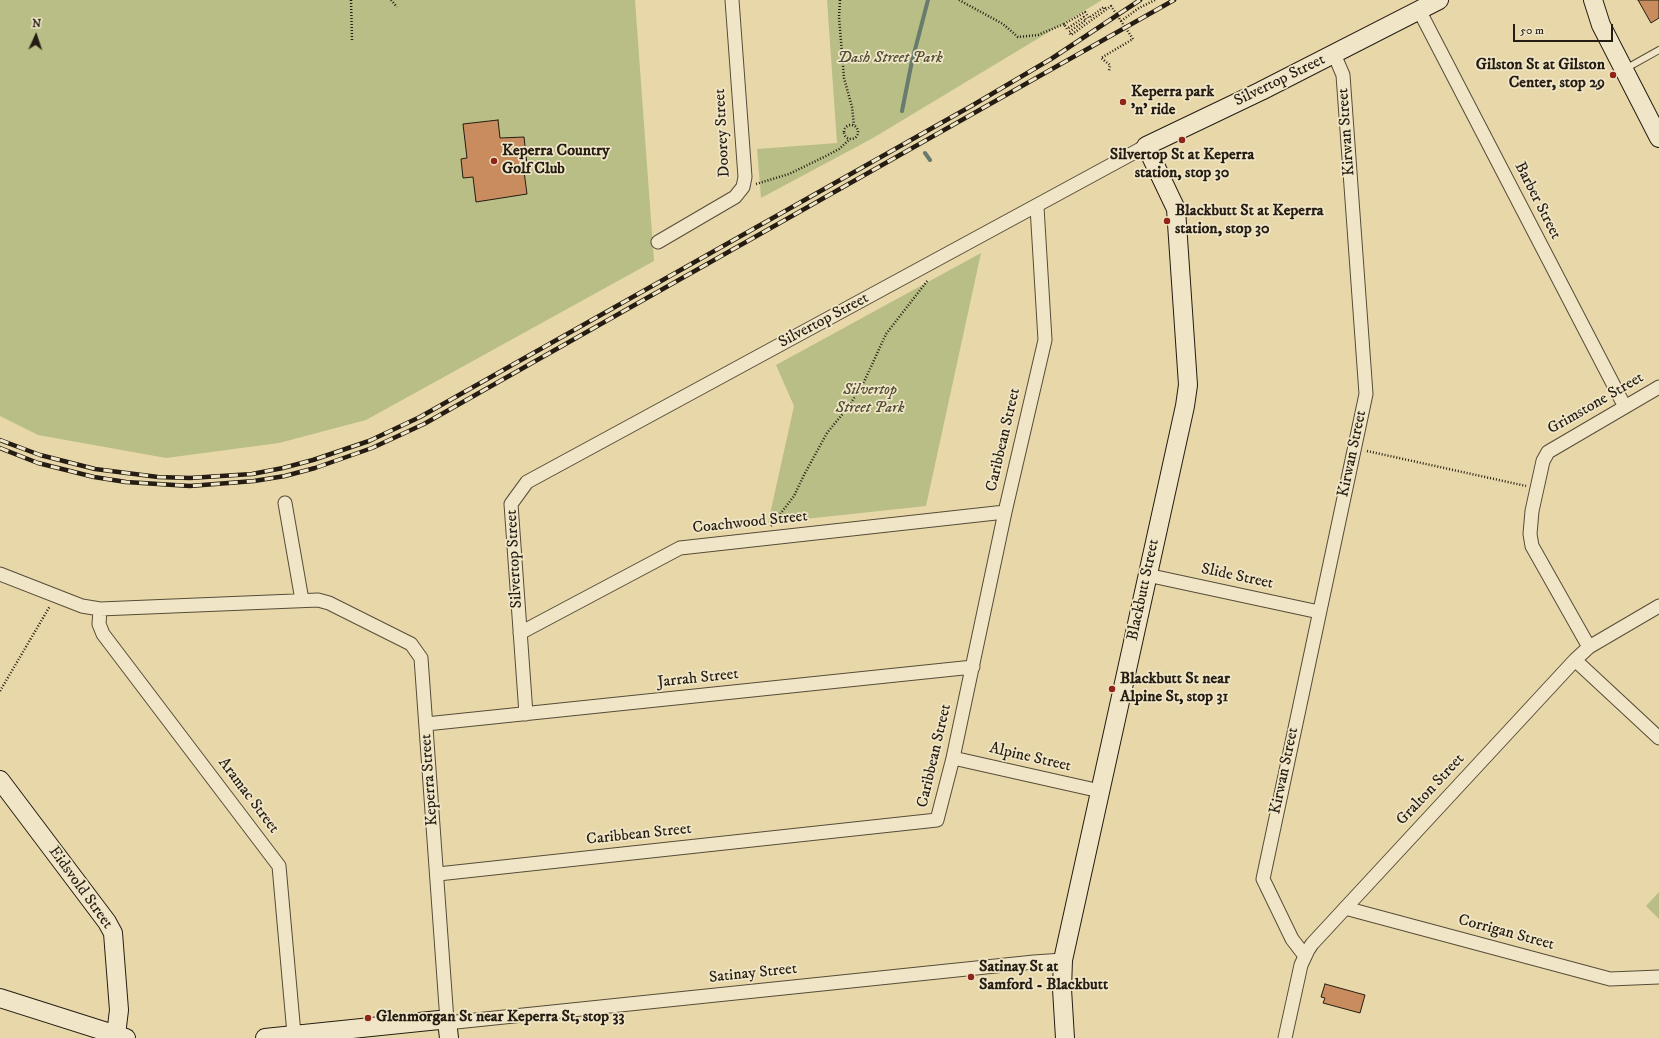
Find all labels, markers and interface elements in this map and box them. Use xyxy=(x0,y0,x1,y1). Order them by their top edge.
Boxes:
north arrow xyxy=(16,16,56,56)
scale bar xyxy=(1515,16,1615,42)
text: N xyxy=(32,17,42,31)
text: 50 m xyxy=(1520,23,1544,38)
park label: Dash Street Park xyxy=(837,49,943,69)
street label: Silvertop Street xyxy=(1231,51,1329,111)
place label: Gilston St at Gilston Center, stop 29 xyxy=(1476,56,1605,94)
marker: Gilston St at Gilston Center, stop 29 xyxy=(1608,70,1618,80)
place label: Keperra park 'n' ride xyxy=(1131,83,1214,121)
street label: Kirwan Street xyxy=(1334,87,1360,177)
street label: Doorey Street xyxy=(711,88,735,178)
marker: Keperra park 'n' ride xyxy=(1118,97,1128,107)
marker: Silvertop St at Keperra station, stop 30 xyxy=(1177,135,1187,145)
place label: Keperra Country Golf Club xyxy=(502,142,610,180)
place label: Silvertop St at Keperra station, stop 30 xyxy=(1110,146,1254,184)
marker: Keperra Country Golf Club xyxy=(489,156,499,166)
street label: Barber Street xyxy=(1509,159,1565,243)
place label: Blackbutt St at Keperra station, stop 30 xyxy=(1175,202,1324,240)
marker: Blackbutt St at Keperra station, stop 30 xyxy=(1162,216,1172,226)
street label: Silvertop Street xyxy=(776,289,872,353)
street label: Grimstone Street xyxy=(1545,369,1647,439)
park label: Silvertop Street Park xyxy=(836,381,904,419)
street label: Caribbean Street xyxy=(983,386,1025,494)
street label: Kirwan Street xyxy=(1334,409,1372,499)
street label: Coachwood Street xyxy=(692,507,808,539)
street label: Silvertop Street xyxy=(503,509,527,609)
street label: Blackbutt Street xyxy=(1124,538,1164,642)
street label: Slide Street xyxy=(1199,560,1275,594)
street label: Jarrah Street xyxy=(657,665,739,693)
place label: Blackbutt St near Alpine St, stop 31 xyxy=(1120,670,1230,708)
marker: Blackbutt St near Alpine St, stop 31 xyxy=(1107,684,1117,694)
street label: Caribbean Street xyxy=(914,702,956,810)
street label: Kirwan Street xyxy=(1266,726,1304,816)
street label: Keperra Street xyxy=(417,733,443,827)
street label: Alpine Street xyxy=(987,739,1073,777)
street label: Gralton Street xyxy=(1393,750,1469,830)
street label: Aramac Street xyxy=(213,754,283,838)
street label: Caribbean Street xyxy=(586,820,692,850)
street label: Eidsvold Street xyxy=(44,843,116,933)
street label: Corrigan Street xyxy=(1456,911,1556,955)
place label: Satinay St at Samford - Blackbutt xyxy=(979,958,1108,996)
street label: Satinay Street xyxy=(708,960,798,988)
marker: Satinay St at Samford - Blackbutt xyxy=(966,972,976,982)
place label: Glenmorgan St near Keperra St, stop 33 xyxy=(376,1008,624,1028)
marker: Glenmorgan St near Keperra St, stop 33 xyxy=(363,1013,373,1023)

